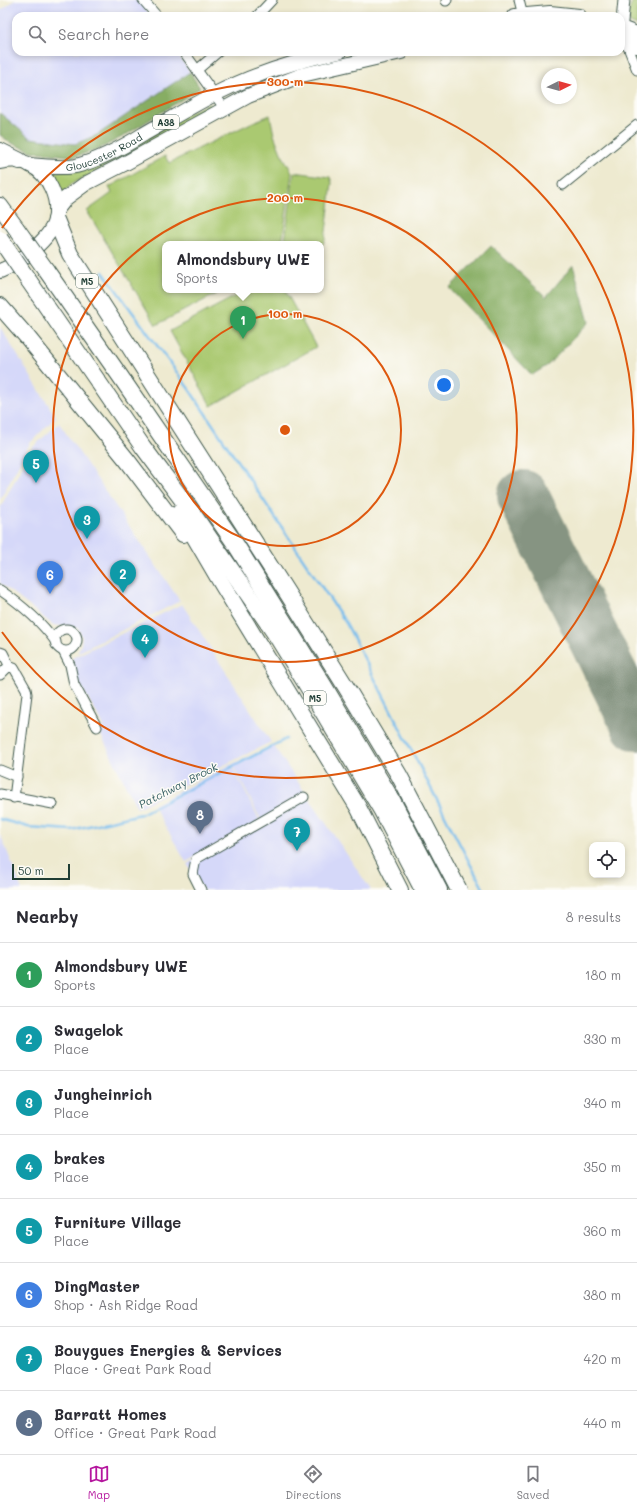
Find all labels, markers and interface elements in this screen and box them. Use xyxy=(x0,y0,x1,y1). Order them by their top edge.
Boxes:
search box xyxy=(12,12,625,56)
icon: search xyxy=(26,23,48,45)
text: Search here xyxy=(58,24,149,44)
north arrow xyxy=(541,68,577,104)
text: 300 m xyxy=(267,73,303,89)
road number: A38 xyxy=(153,115,179,129)
street label: Gloucester Road xyxy=(65,130,145,174)
text: 200 m xyxy=(267,189,303,205)
popup xyxy=(162,241,324,293)
text: Almondsbury UWE xyxy=(176,249,310,269)
text: Sports xyxy=(176,269,218,286)
road number: M5 xyxy=(76,274,98,288)
text: 100 m xyxy=(268,305,302,321)
pin: 1 xyxy=(230,306,256,339)
your location xyxy=(434,375,454,395)
centre of rings xyxy=(278,423,292,437)
pin: 5 xyxy=(23,450,49,483)
pin: 3 xyxy=(74,506,100,539)
pin: 2 xyxy=(110,560,136,593)
pin: 6 xyxy=(37,561,63,594)
pin: 4 xyxy=(132,625,158,658)
road number: M5 xyxy=(304,691,326,705)
water label: Patchway Brook xyxy=(136,759,220,811)
pin: 8 xyxy=(187,801,213,834)
pin: 7 xyxy=(284,818,310,851)
map controls xyxy=(589,842,625,878)
button: locate xyxy=(589,842,625,878)
scale bar xyxy=(12,862,70,881)
text: 50 m xyxy=(18,863,44,878)
text: Nearby xyxy=(16,905,78,927)
text: 8 results xyxy=(566,908,621,925)
text: Almondsbury UWE xyxy=(54,956,188,976)
text: 1 xyxy=(26,966,32,983)
text: 180 m xyxy=(585,966,621,983)
text: Sports xyxy=(54,976,96,993)
text: Swagelok xyxy=(54,1020,123,1040)
text: 2 xyxy=(25,1030,33,1047)
text: 330 m xyxy=(583,1030,621,1047)
text: Place xyxy=(54,1040,89,1057)
text: Jungheinrich xyxy=(54,1084,152,1104)
text: 3 xyxy=(25,1094,33,1111)
text: 340 m xyxy=(583,1094,621,1111)
text: Place xyxy=(54,1104,89,1121)
text: brakes xyxy=(54,1148,105,1168)
text: 4 xyxy=(25,1158,33,1175)
text: 350 m xyxy=(583,1158,621,1175)
text: Place xyxy=(54,1168,89,1185)
text: Furniture Village xyxy=(54,1212,181,1232)
text: 5 xyxy=(25,1222,33,1239)
text: 360 m xyxy=(583,1222,621,1239)
text: Place xyxy=(54,1232,89,1249)
text: DingMaster xyxy=(54,1276,140,1296)
text: 6 xyxy=(25,1286,33,1303)
text: 380 m xyxy=(583,1286,621,1303)
text: Shop · Ash Ridge Road xyxy=(54,1296,198,1313)
text: Bouygues Energies & Services xyxy=(54,1340,282,1360)
text: 7 xyxy=(25,1350,33,1367)
text: 420 m xyxy=(584,1350,621,1367)
text: Place · Great Park Road xyxy=(54,1360,211,1377)
text: Barratt Homes xyxy=(54,1404,166,1424)
text: 8 xyxy=(25,1414,33,1431)
text: 440 m xyxy=(583,1414,621,1431)
text: Office · Great Park Road xyxy=(54,1424,216,1441)
tab: Map xyxy=(88,1463,110,1502)
tab: Directions xyxy=(285,1463,341,1502)
tab: Saved xyxy=(517,1463,549,1502)

